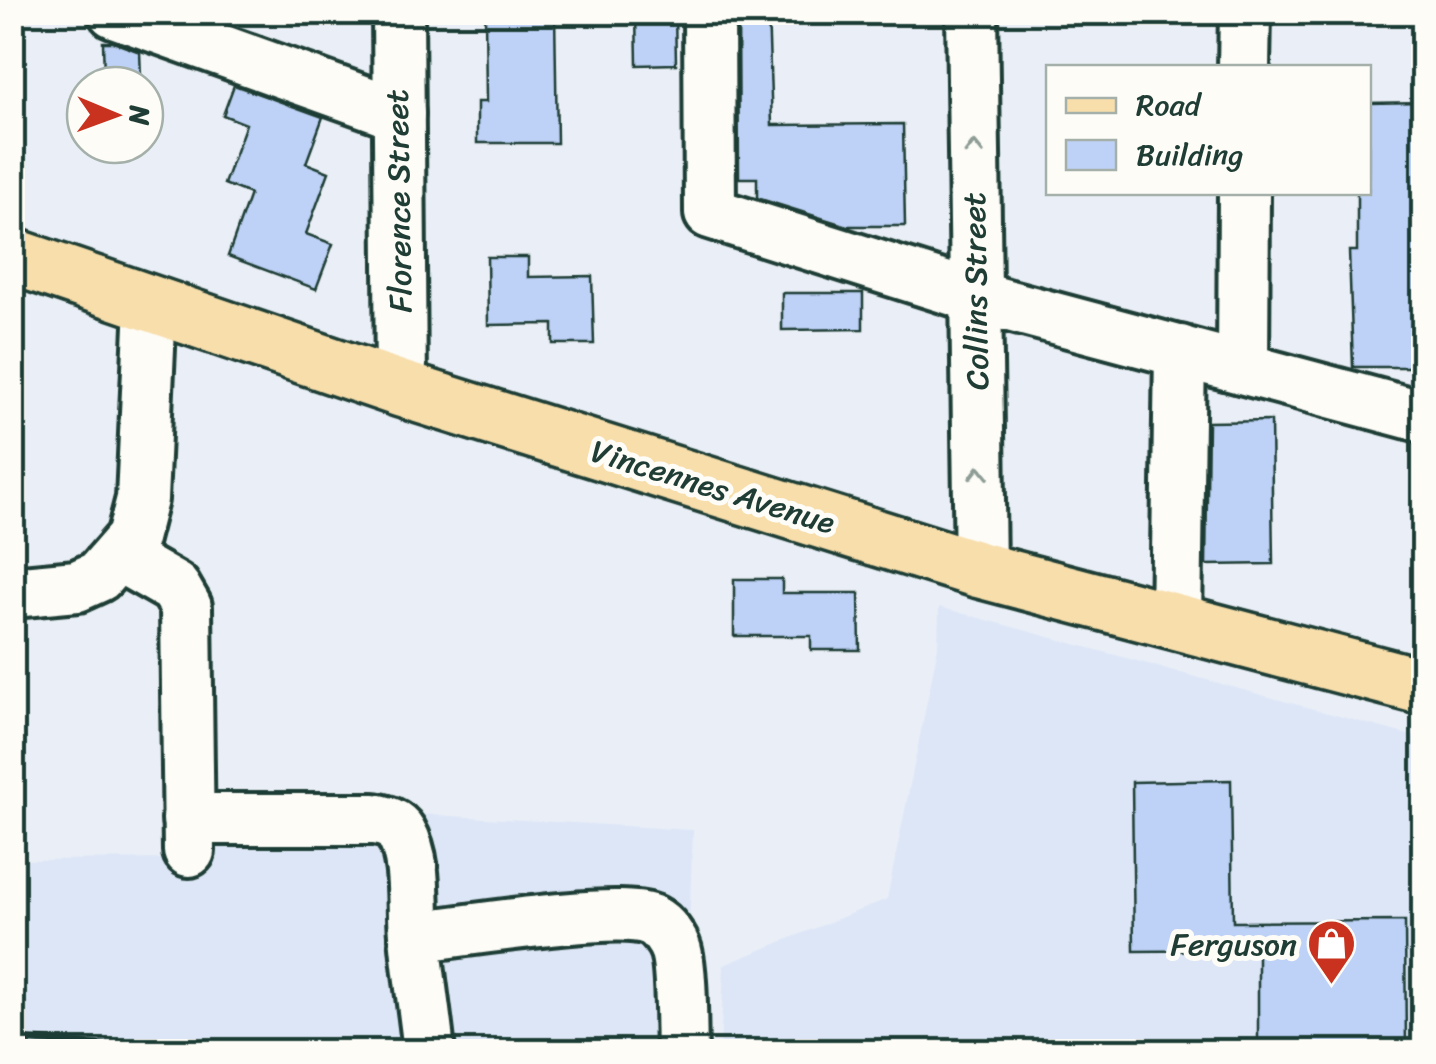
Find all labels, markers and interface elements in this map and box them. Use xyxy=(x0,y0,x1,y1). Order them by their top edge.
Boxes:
north arrow xyxy=(65,65,165,165)
legend xyxy=(1046,65,1371,195)
text: Road xyxy=(1136,78,1203,132)
street label: Florence Street xyxy=(369,89,429,313)
text: N xyxy=(115,104,164,126)
text: Building xyxy=(1136,128,1243,182)
one-way arrow xyxy=(963,139,985,154)
street label: Collins Street xyxy=(946,192,1006,390)
street label: Vincennes Avenue xyxy=(584,423,842,551)
one-way arrow xyxy=(968,464,989,480)
place label: Ferguson xyxy=(1170,916,1297,973)
shop icon: Ferguson xyxy=(1306,918,1358,986)

